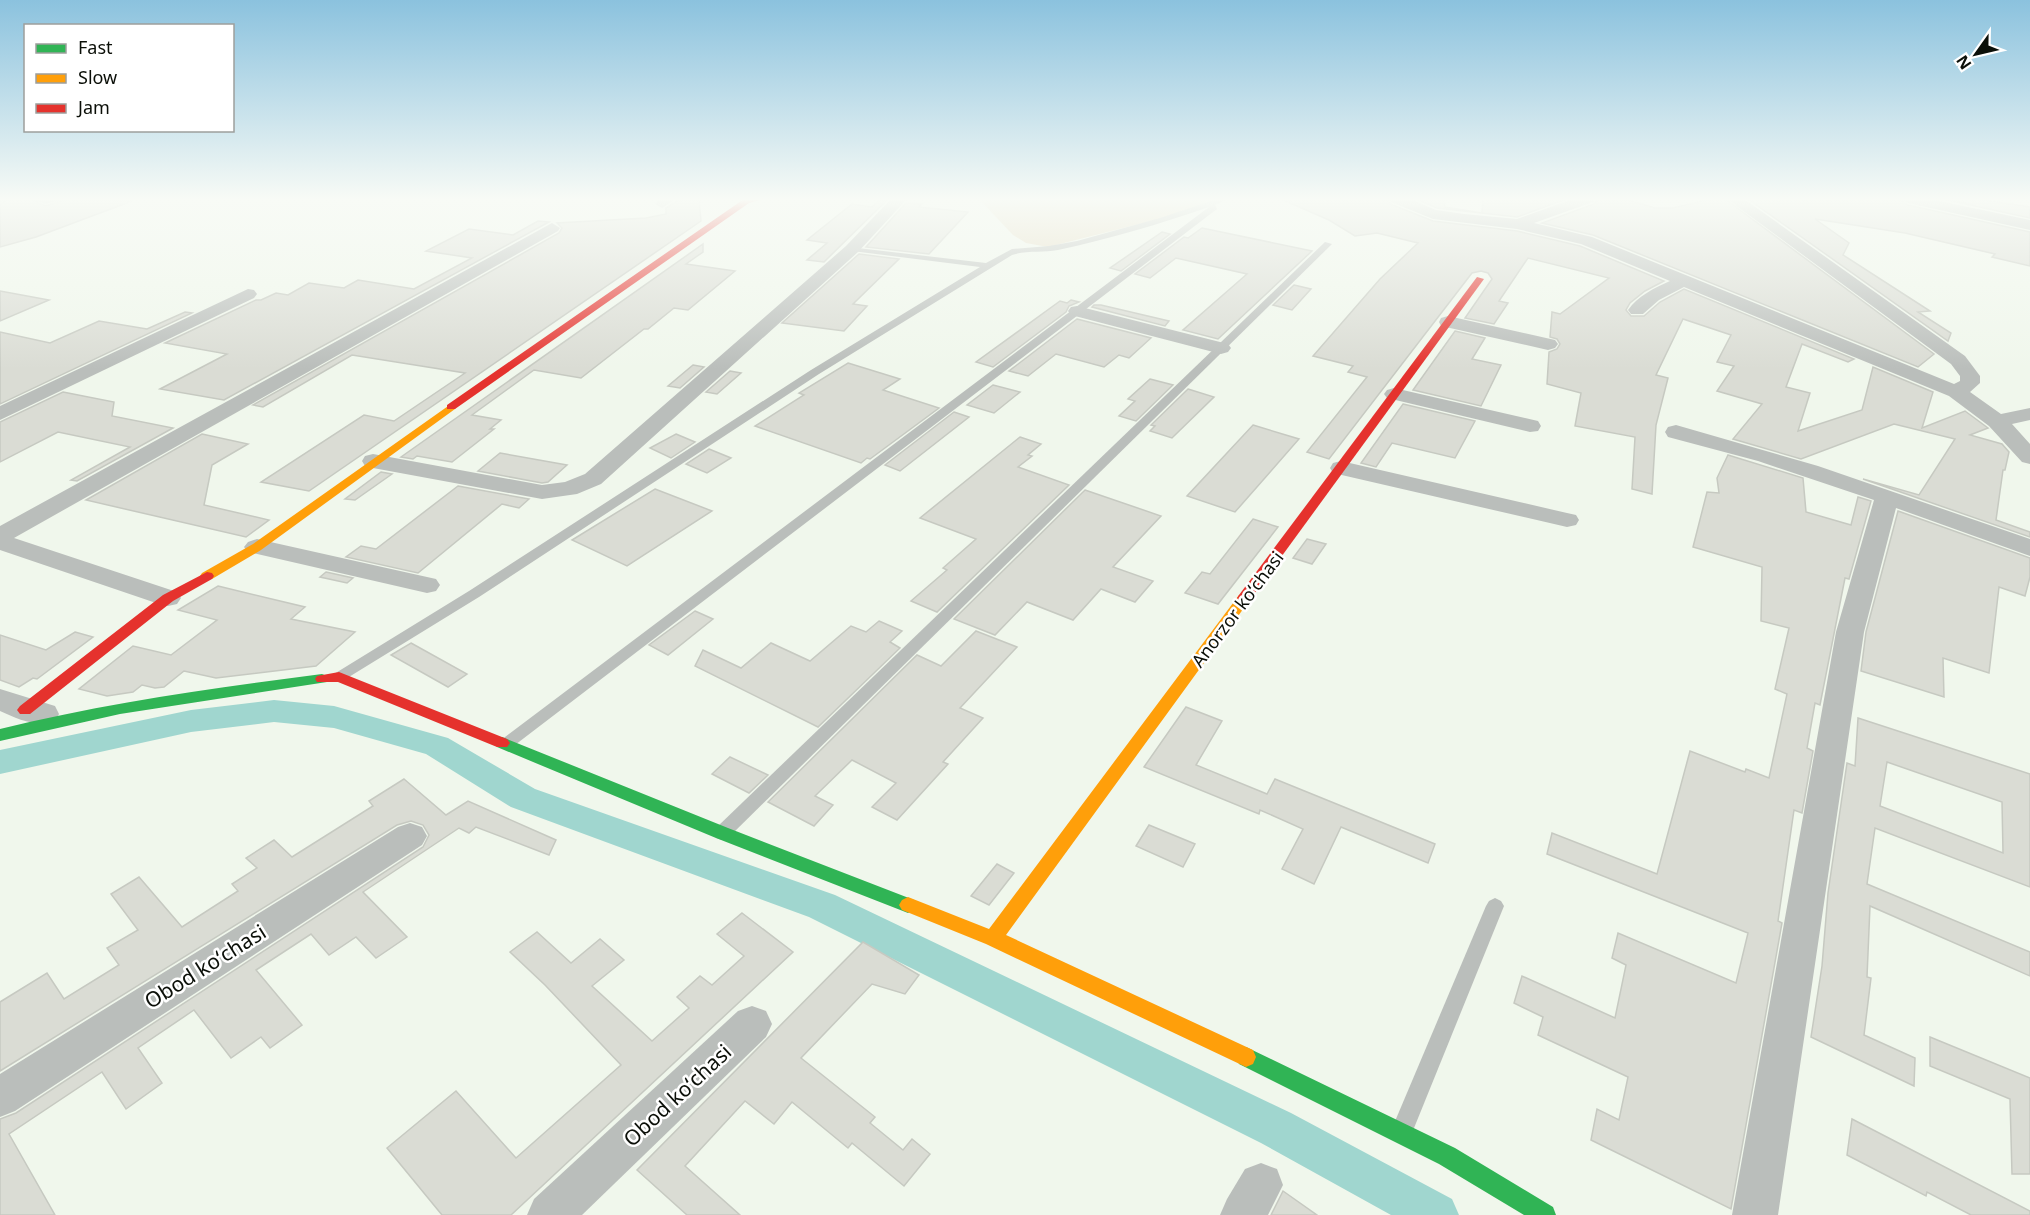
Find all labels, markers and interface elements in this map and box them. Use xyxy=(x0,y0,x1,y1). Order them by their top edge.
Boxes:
legend xyxy=(24,24,234,132)
north arrow xyxy=(1946,24,2006,84)
text: Fast xyxy=(78,35,113,59)
text: N xyxy=(1951,51,1976,74)
text: Slow xyxy=(78,65,117,89)
text: Jam xyxy=(76,95,110,119)
street label: Anorzor koʻchasi xyxy=(1186,546,1288,672)
street label: Obod koʻchasi xyxy=(139,917,271,1015)
street label: Obod koʻchasi xyxy=(617,1038,737,1152)

